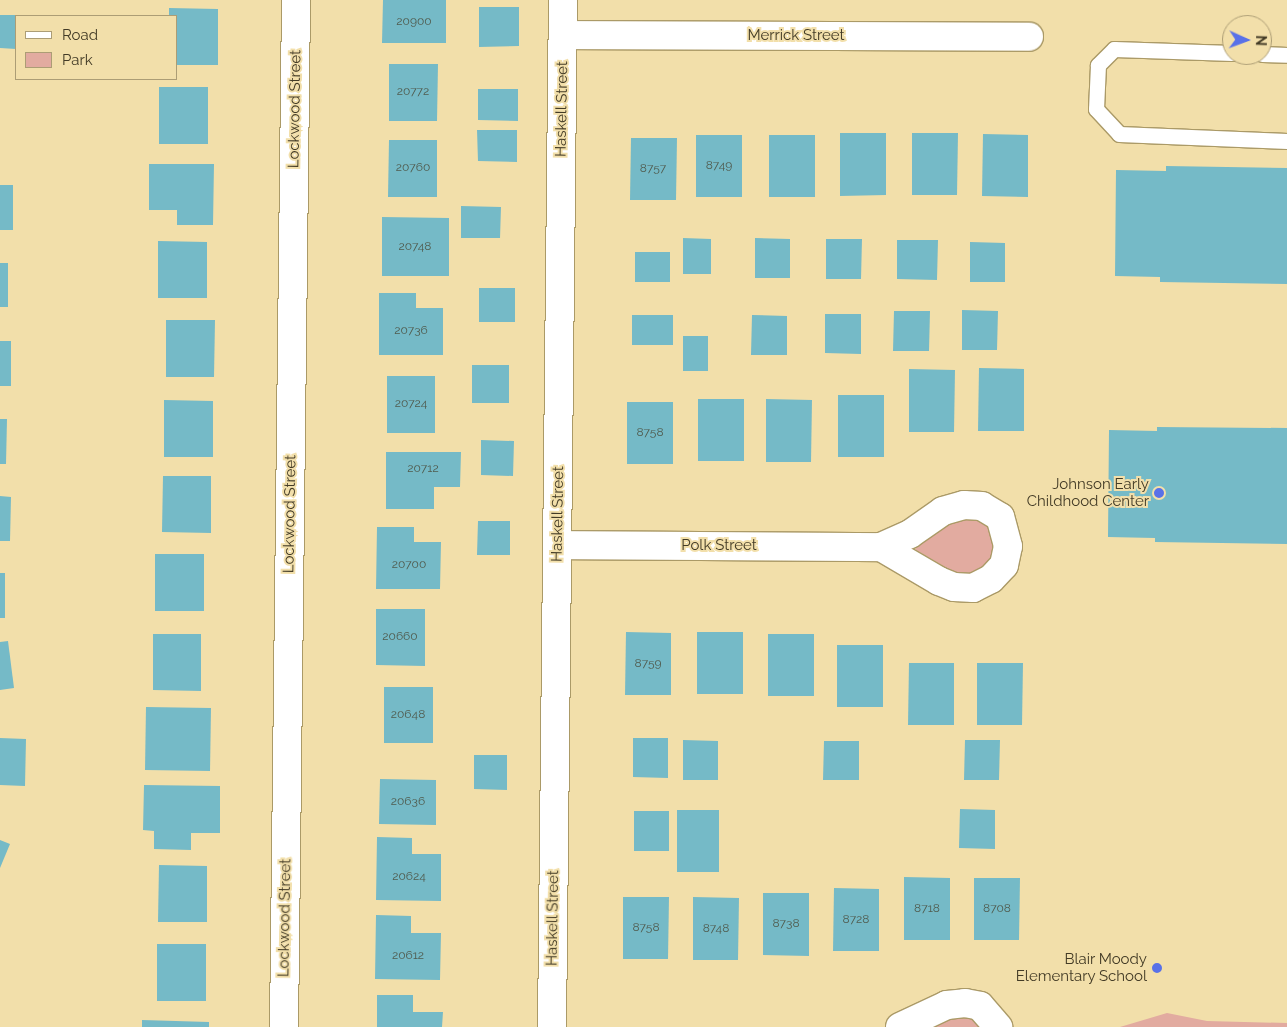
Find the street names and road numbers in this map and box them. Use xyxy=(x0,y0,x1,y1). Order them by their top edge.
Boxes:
street label: Merrick Street xyxy=(747,27,845,45)
street label: Lockwood Street xyxy=(285,50,305,168)
street label: Haskell Street xyxy=(552,61,572,157)
street label: Lockwood Street xyxy=(280,455,300,573)
street label: Haskell Street xyxy=(548,466,568,562)
street label: Polk Street xyxy=(681,537,757,555)
street label: Lockwood Street xyxy=(275,859,295,977)
street label: Haskell Street xyxy=(543,870,563,966)

